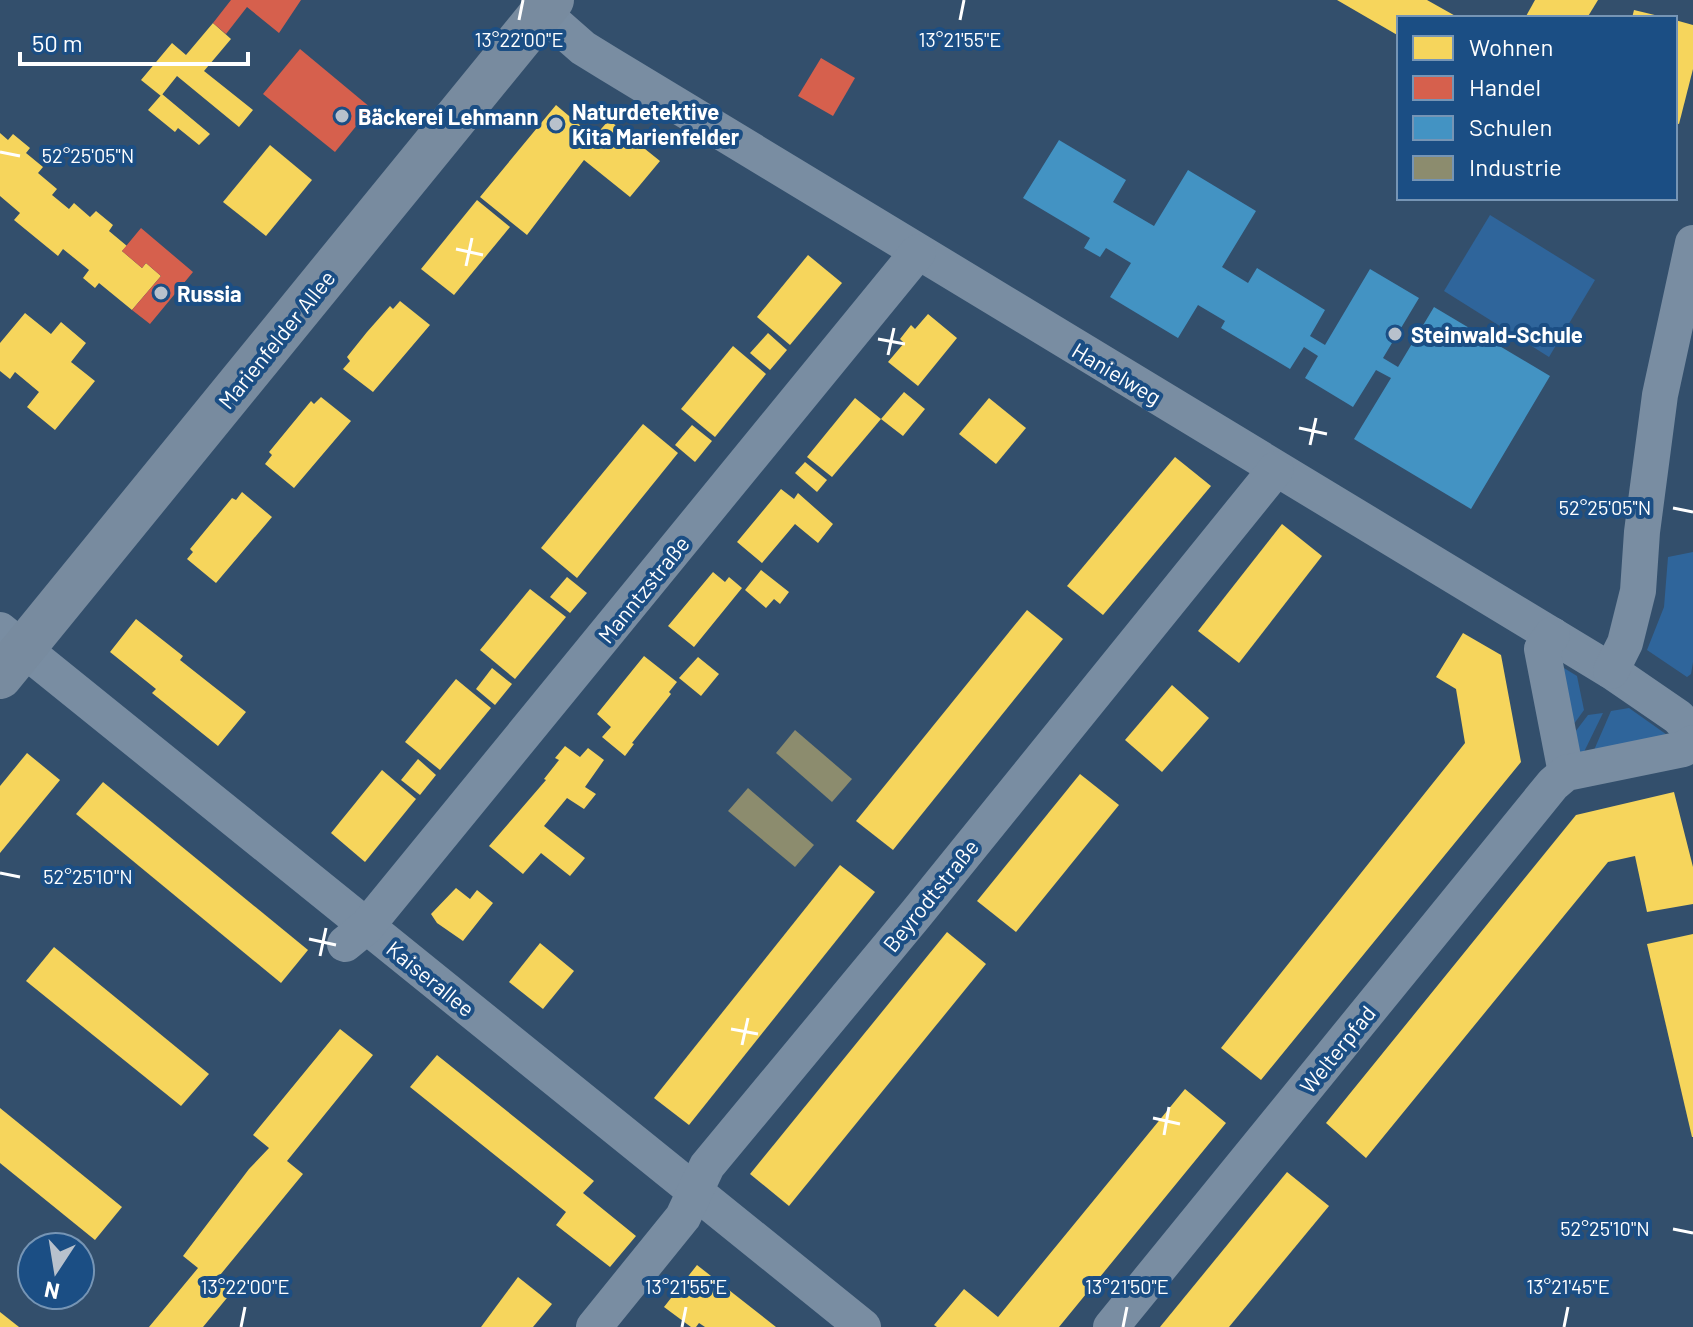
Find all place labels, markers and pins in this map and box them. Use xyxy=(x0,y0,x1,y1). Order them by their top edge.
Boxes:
place label: Naturdetektive Kita Marienfelder xyxy=(572,98,740,149)
place label: Bäckerei Lehmann xyxy=(358,103,539,129)
marker: Bäckerei Lehmann xyxy=(333,107,351,125)
marker: Naturdetektive Kita Marienfelder xyxy=(547,115,565,133)
place label: Russia xyxy=(177,280,242,306)
marker: Russia xyxy=(152,284,170,302)
place label: Steinwald-Schule xyxy=(1411,321,1583,347)
marker: Steinwald-Schule xyxy=(1386,325,1404,343)

